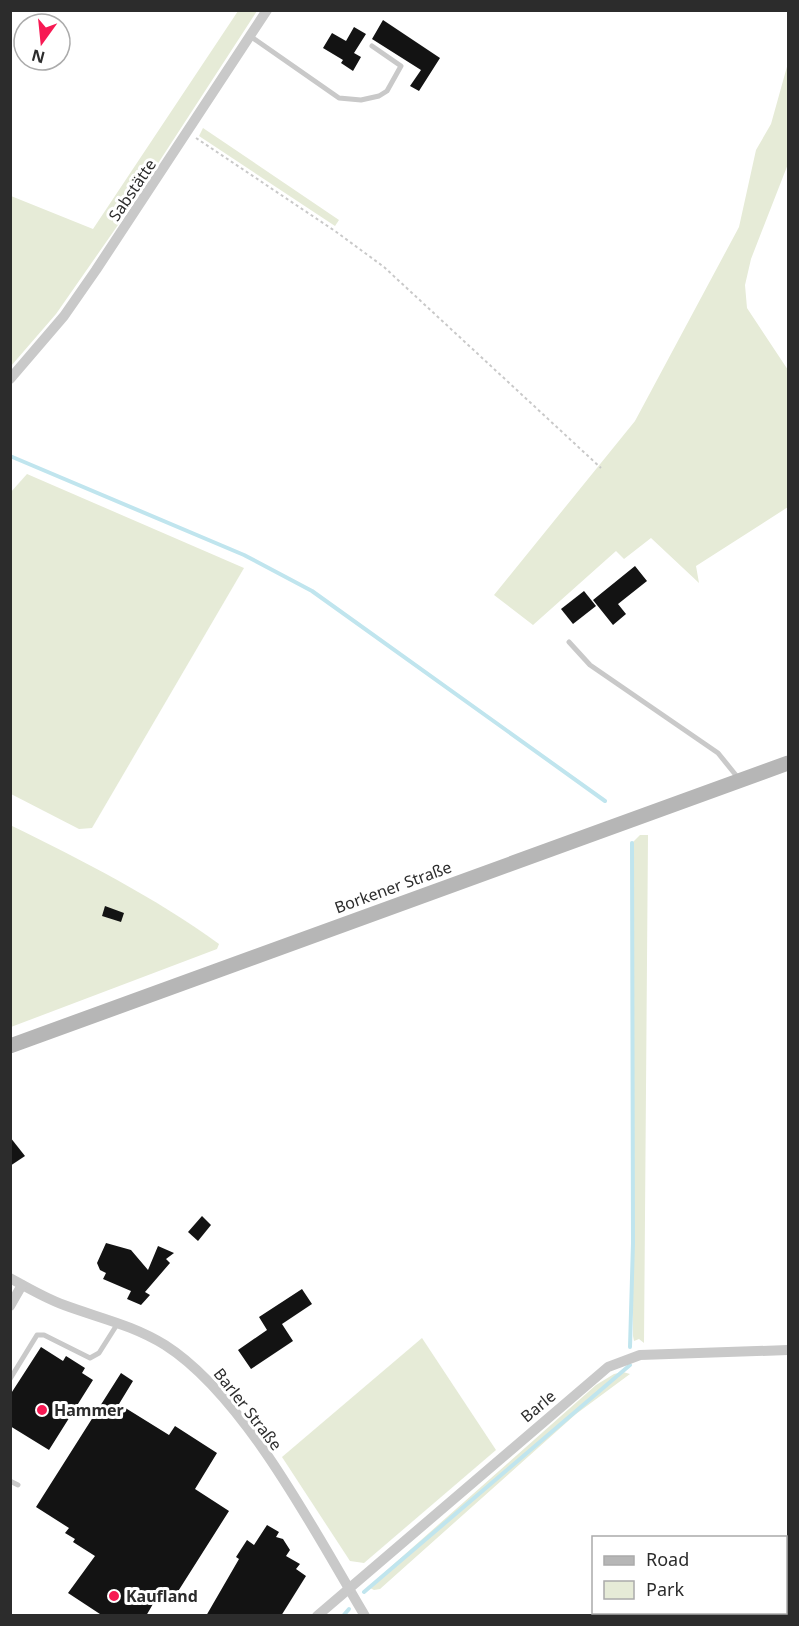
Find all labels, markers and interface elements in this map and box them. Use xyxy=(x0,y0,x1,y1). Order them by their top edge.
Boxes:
north arrow xyxy=(12,12,72,72)
text: N xyxy=(29,44,47,69)
street label: Sabstätte xyxy=(103,155,161,225)
street label: Borkener Straße xyxy=(331,856,455,918)
street label: Barler Straße xyxy=(209,1363,287,1455)
street label: Barle xyxy=(516,1385,560,1427)
place label: Hammer xyxy=(54,1399,124,1421)
marker: Hammer xyxy=(35,1403,49,1417)
legend xyxy=(592,1536,787,1614)
text: Road xyxy=(646,1547,689,1571)
text: Park xyxy=(646,1577,684,1601)
place label: Kaufland xyxy=(126,1585,198,1607)
marker: Kaufland xyxy=(107,1589,121,1603)

